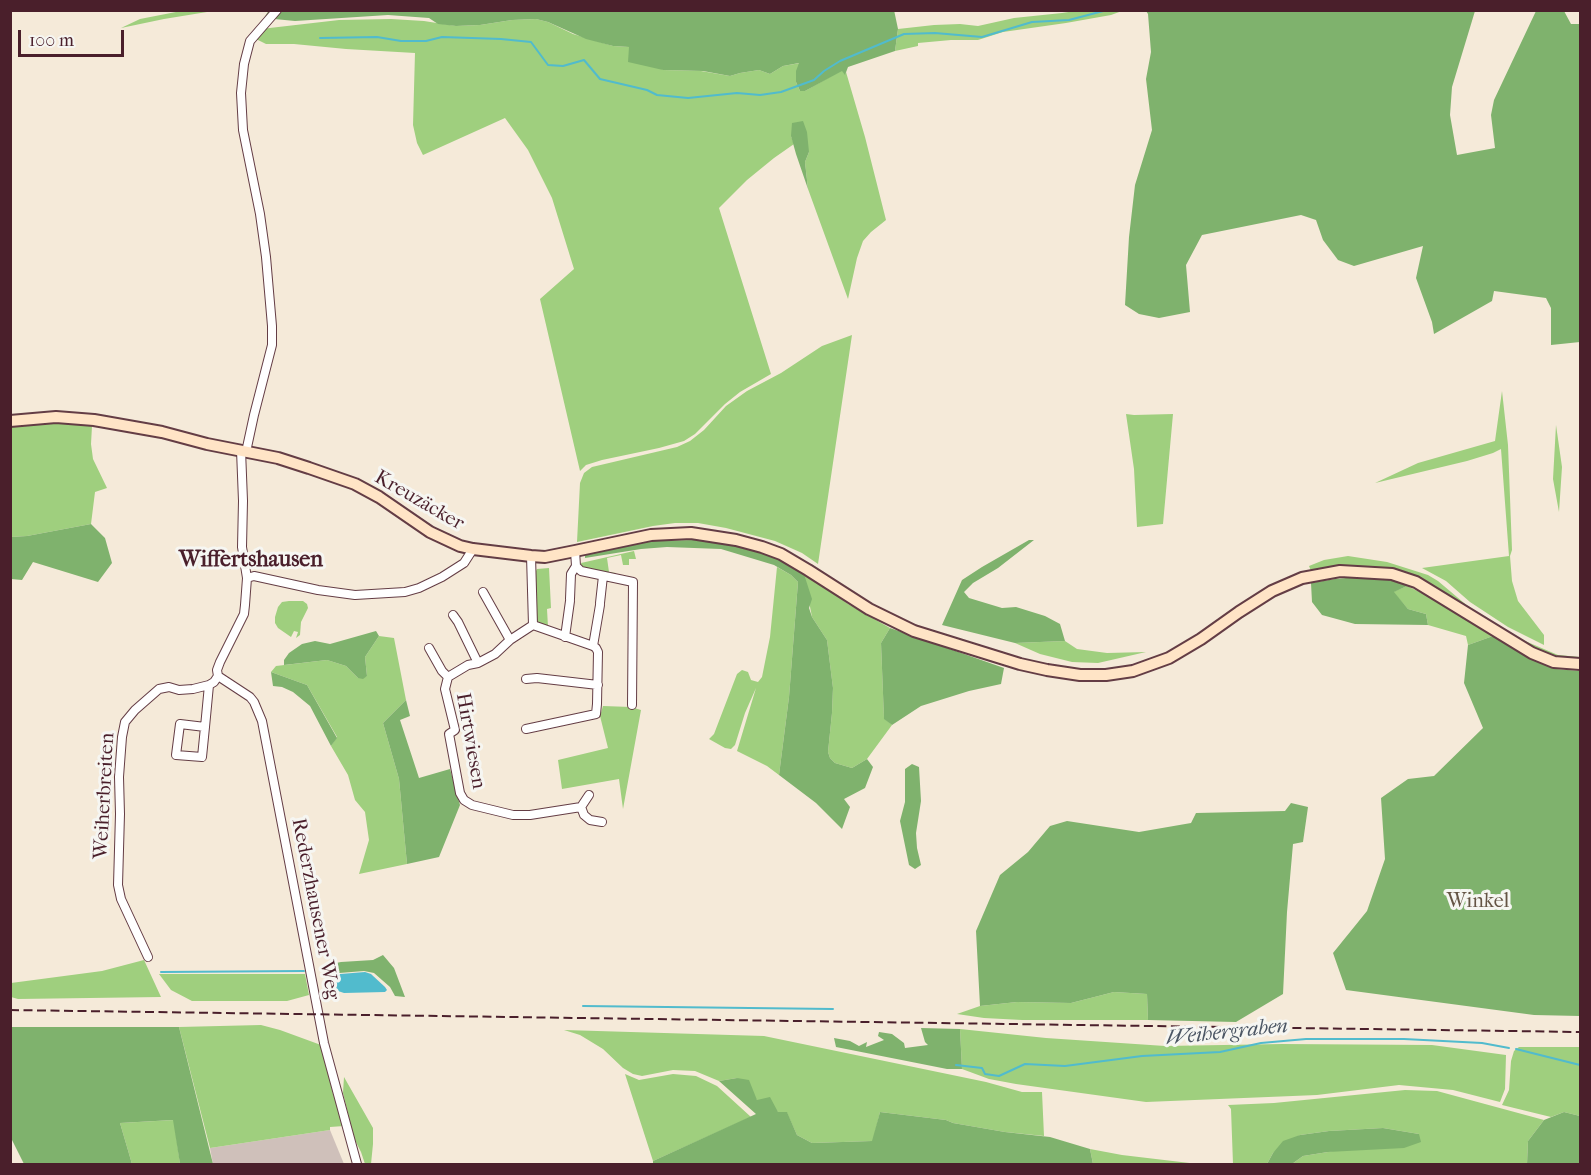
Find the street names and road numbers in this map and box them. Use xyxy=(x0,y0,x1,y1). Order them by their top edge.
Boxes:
street label: Kreuzäcker xyxy=(370,466,468,536)
street label: Hirtwiesen xyxy=(450,691,490,791)
street label: Weiherbreiten xyxy=(90,732,120,860)
street label: Rederzhausener Weg xyxy=(286,816,344,1002)

